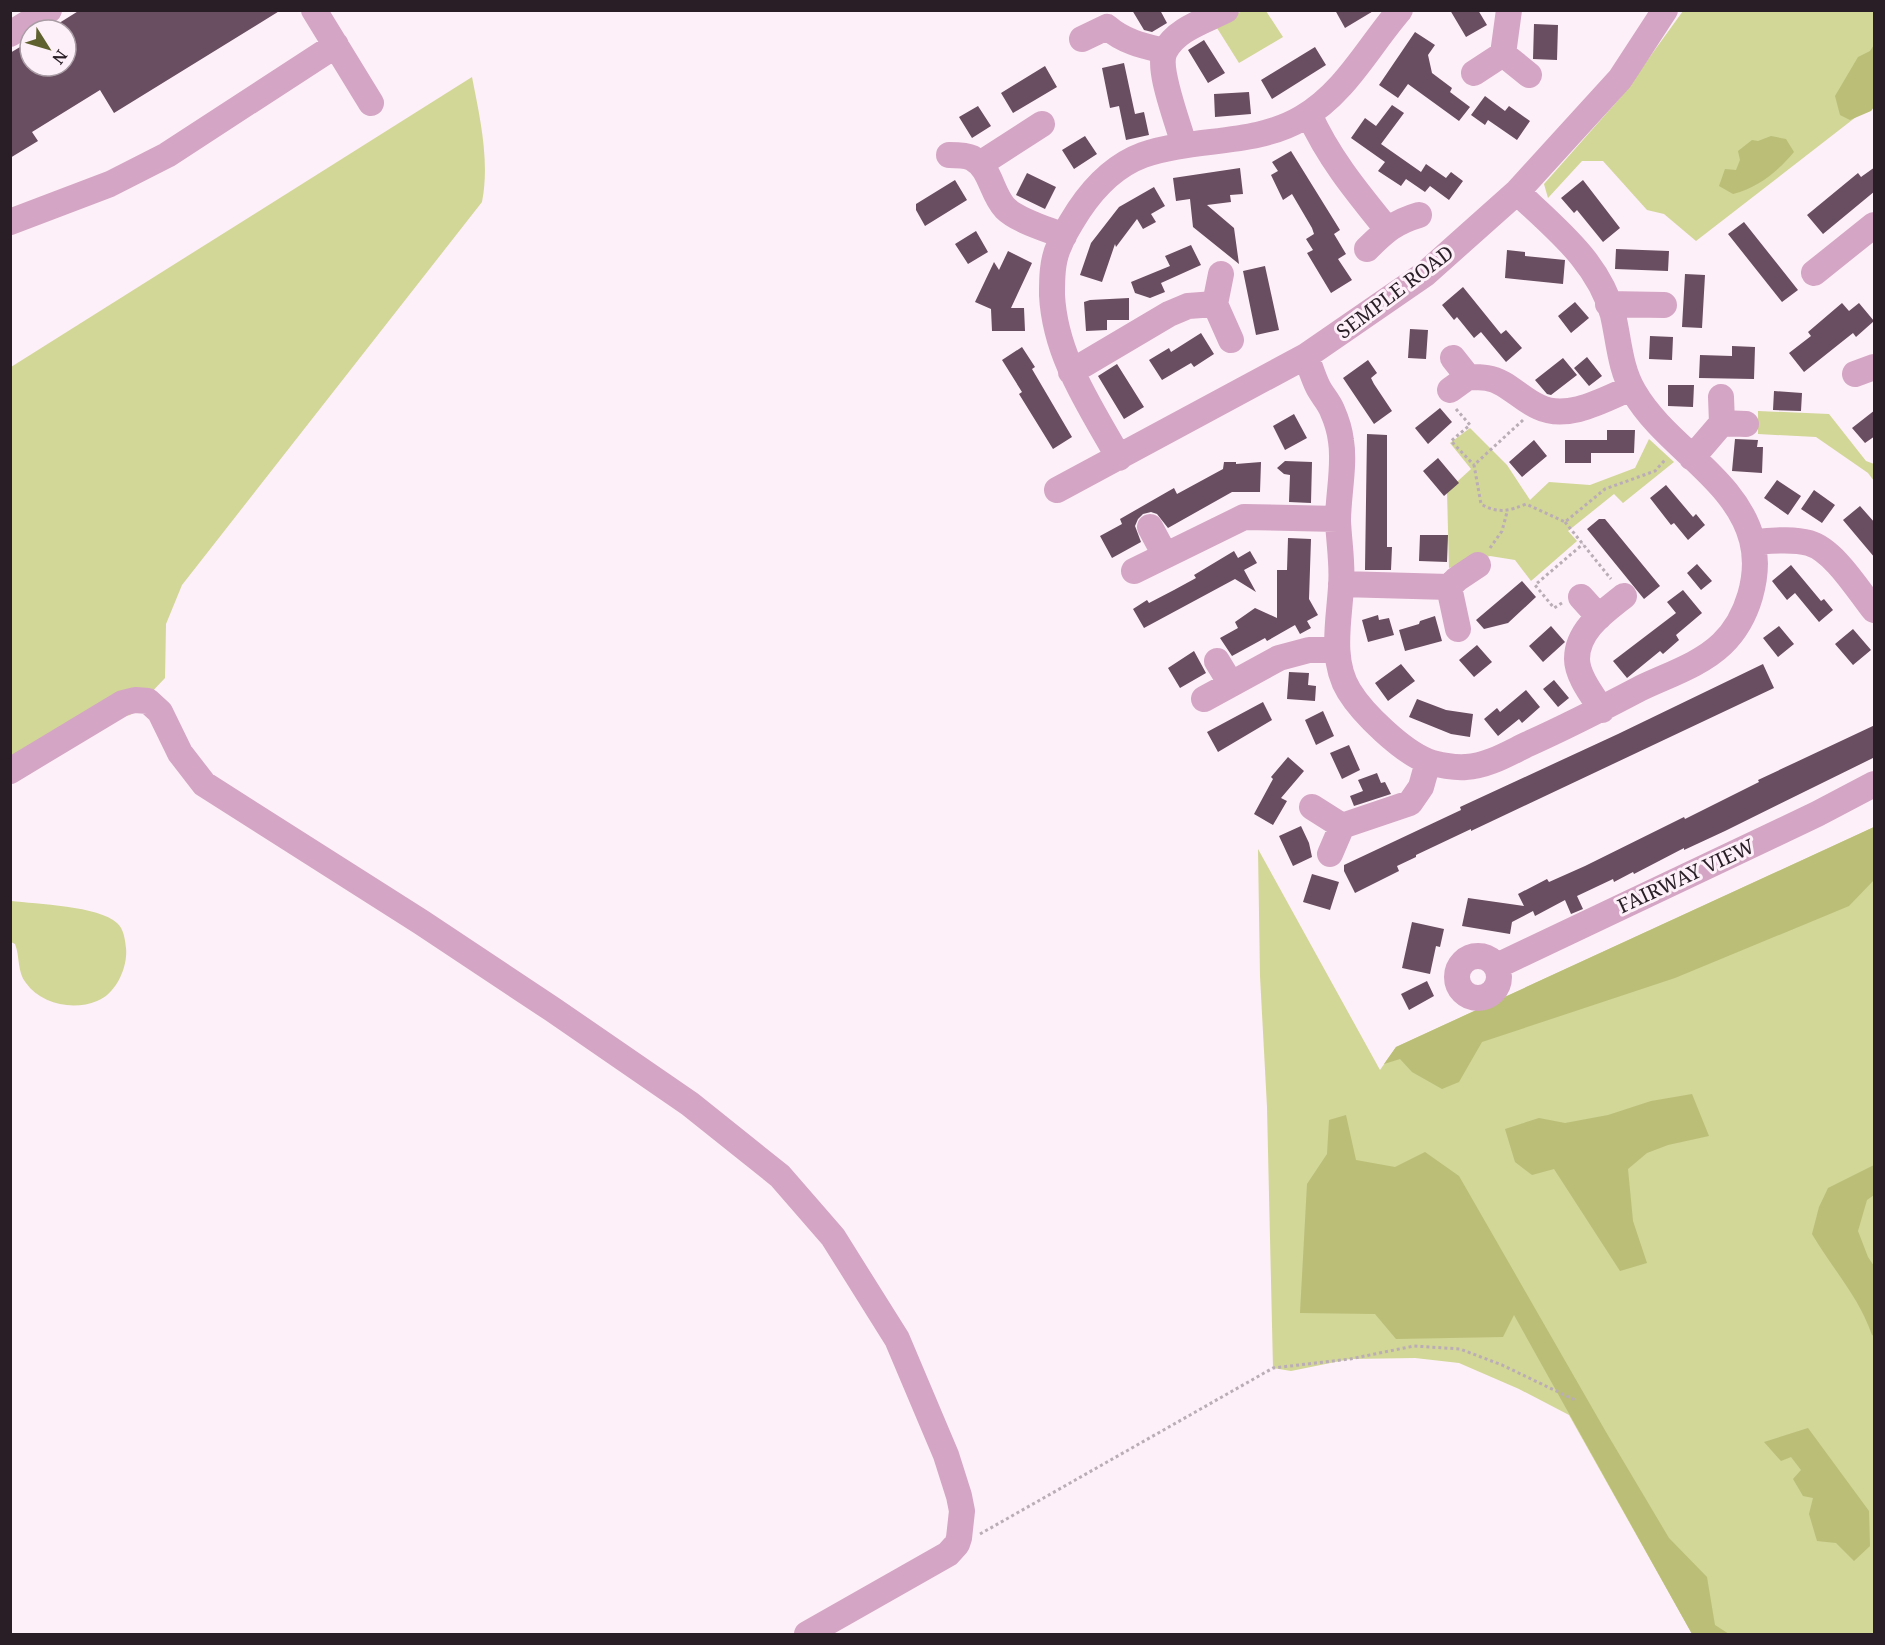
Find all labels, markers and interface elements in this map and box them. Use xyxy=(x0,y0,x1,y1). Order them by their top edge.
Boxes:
north arrow xyxy=(18,18,78,78)
text: N xyxy=(47,45,73,69)
street label: SEMPLE ROAD xyxy=(1331,239,1459,345)
street label: FAIRWAY VIEW xyxy=(1613,832,1759,919)

